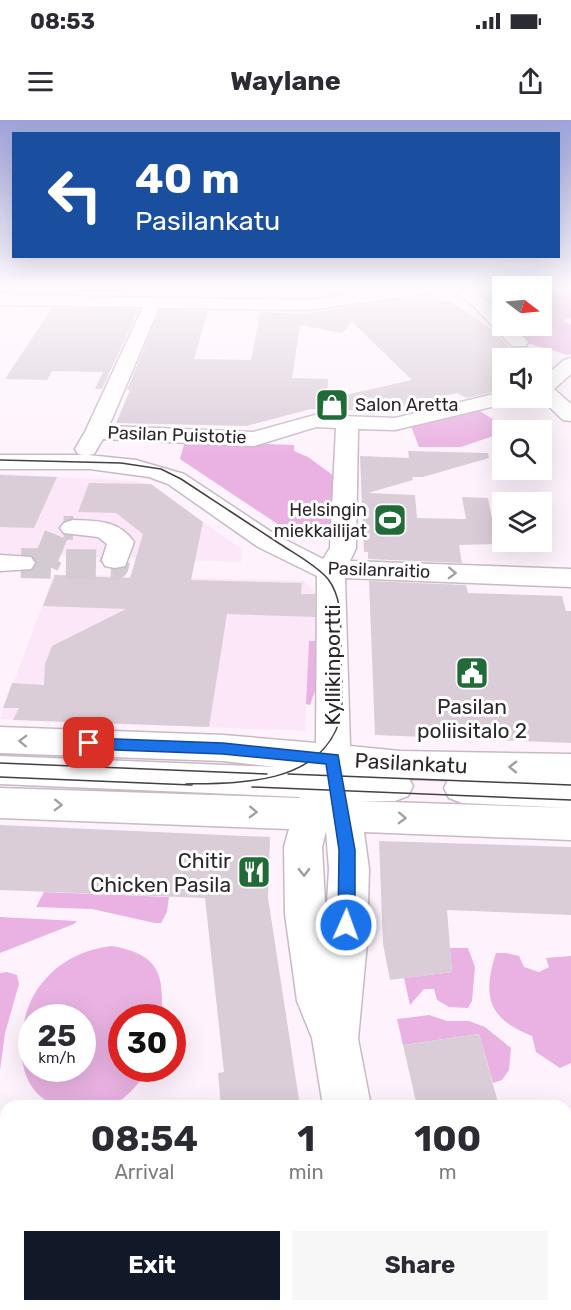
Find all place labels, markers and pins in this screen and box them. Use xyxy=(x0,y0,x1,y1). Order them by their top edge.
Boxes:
shop icon: Salon Aretta xyxy=(314,387,350,423)
place label: Salon Aretta xyxy=(355,394,458,416)
place label: Helsingin miekkailijat xyxy=(274,499,367,542)
sports icon: Helsingin miekkailijat xyxy=(372,502,408,538)
public building icon: Pasilan poliisitalo 2 xyxy=(454,655,490,691)
place label: Pasilan poliisitalo 2 xyxy=(417,694,527,743)
pin xyxy=(63,717,114,768)
place label: Chitir Chicken Pasila xyxy=(90,848,231,897)
restaurant icon: Chitir Chicken Pasila xyxy=(236,854,272,890)

